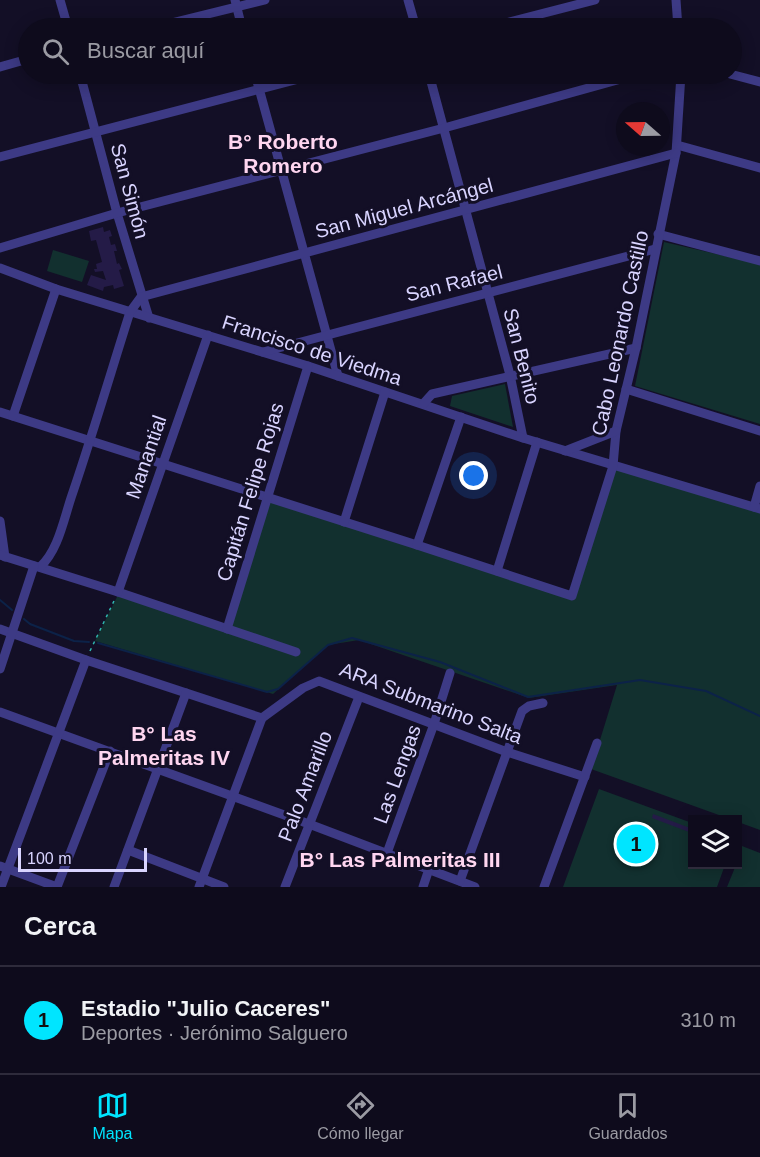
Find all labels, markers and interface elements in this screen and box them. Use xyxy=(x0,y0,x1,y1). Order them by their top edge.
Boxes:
search box xyxy=(18,18,742,84)
icon: search xyxy=(39,35,72,68)
text: Buscar aquí xyxy=(87,38,204,63)
north arrow xyxy=(616,102,670,156)
district label: B° Roberto Romero xyxy=(228,130,338,177)
street label: San Simón xyxy=(107,141,153,241)
street label: San Miguel Arcángel xyxy=(313,174,495,242)
street label: Cabo Leonardo Castillo xyxy=(588,228,652,438)
street label: San Rafael xyxy=(403,260,505,306)
street label: San Benito xyxy=(499,306,545,406)
street label: Francisco de Viedma xyxy=(219,311,405,390)
street label: Capitán Felipe Rojas xyxy=(212,400,288,584)
street label: Manantial xyxy=(121,412,171,502)
your location xyxy=(459,461,488,490)
street label: ARA Submarino Salta xyxy=(337,658,526,748)
district label: B° Las Palmeritas IV xyxy=(98,722,230,769)
street label: Las Lengas xyxy=(369,722,425,826)
street label: Palo Amarillo xyxy=(274,728,336,844)
map controls xyxy=(688,815,742,869)
button: layers xyxy=(688,815,742,869)
pin: 1 xyxy=(616,822,656,866)
scale bar xyxy=(18,845,147,872)
district label: B° Las Palmeritas III xyxy=(300,848,501,871)
text: 100 m xyxy=(27,850,71,867)
text: Cerca xyxy=(24,911,96,941)
text: Estadio "Julio Caceres" xyxy=(81,996,331,1021)
text: 1 xyxy=(38,1009,49,1031)
text: 310 m xyxy=(680,1009,736,1031)
text: Deportes · Jerónimo Salguero xyxy=(81,1022,348,1044)
tab: Mapa xyxy=(92,1089,132,1143)
tab: Cómo llegar xyxy=(317,1089,404,1143)
tab: Guardados xyxy=(588,1089,668,1143)

